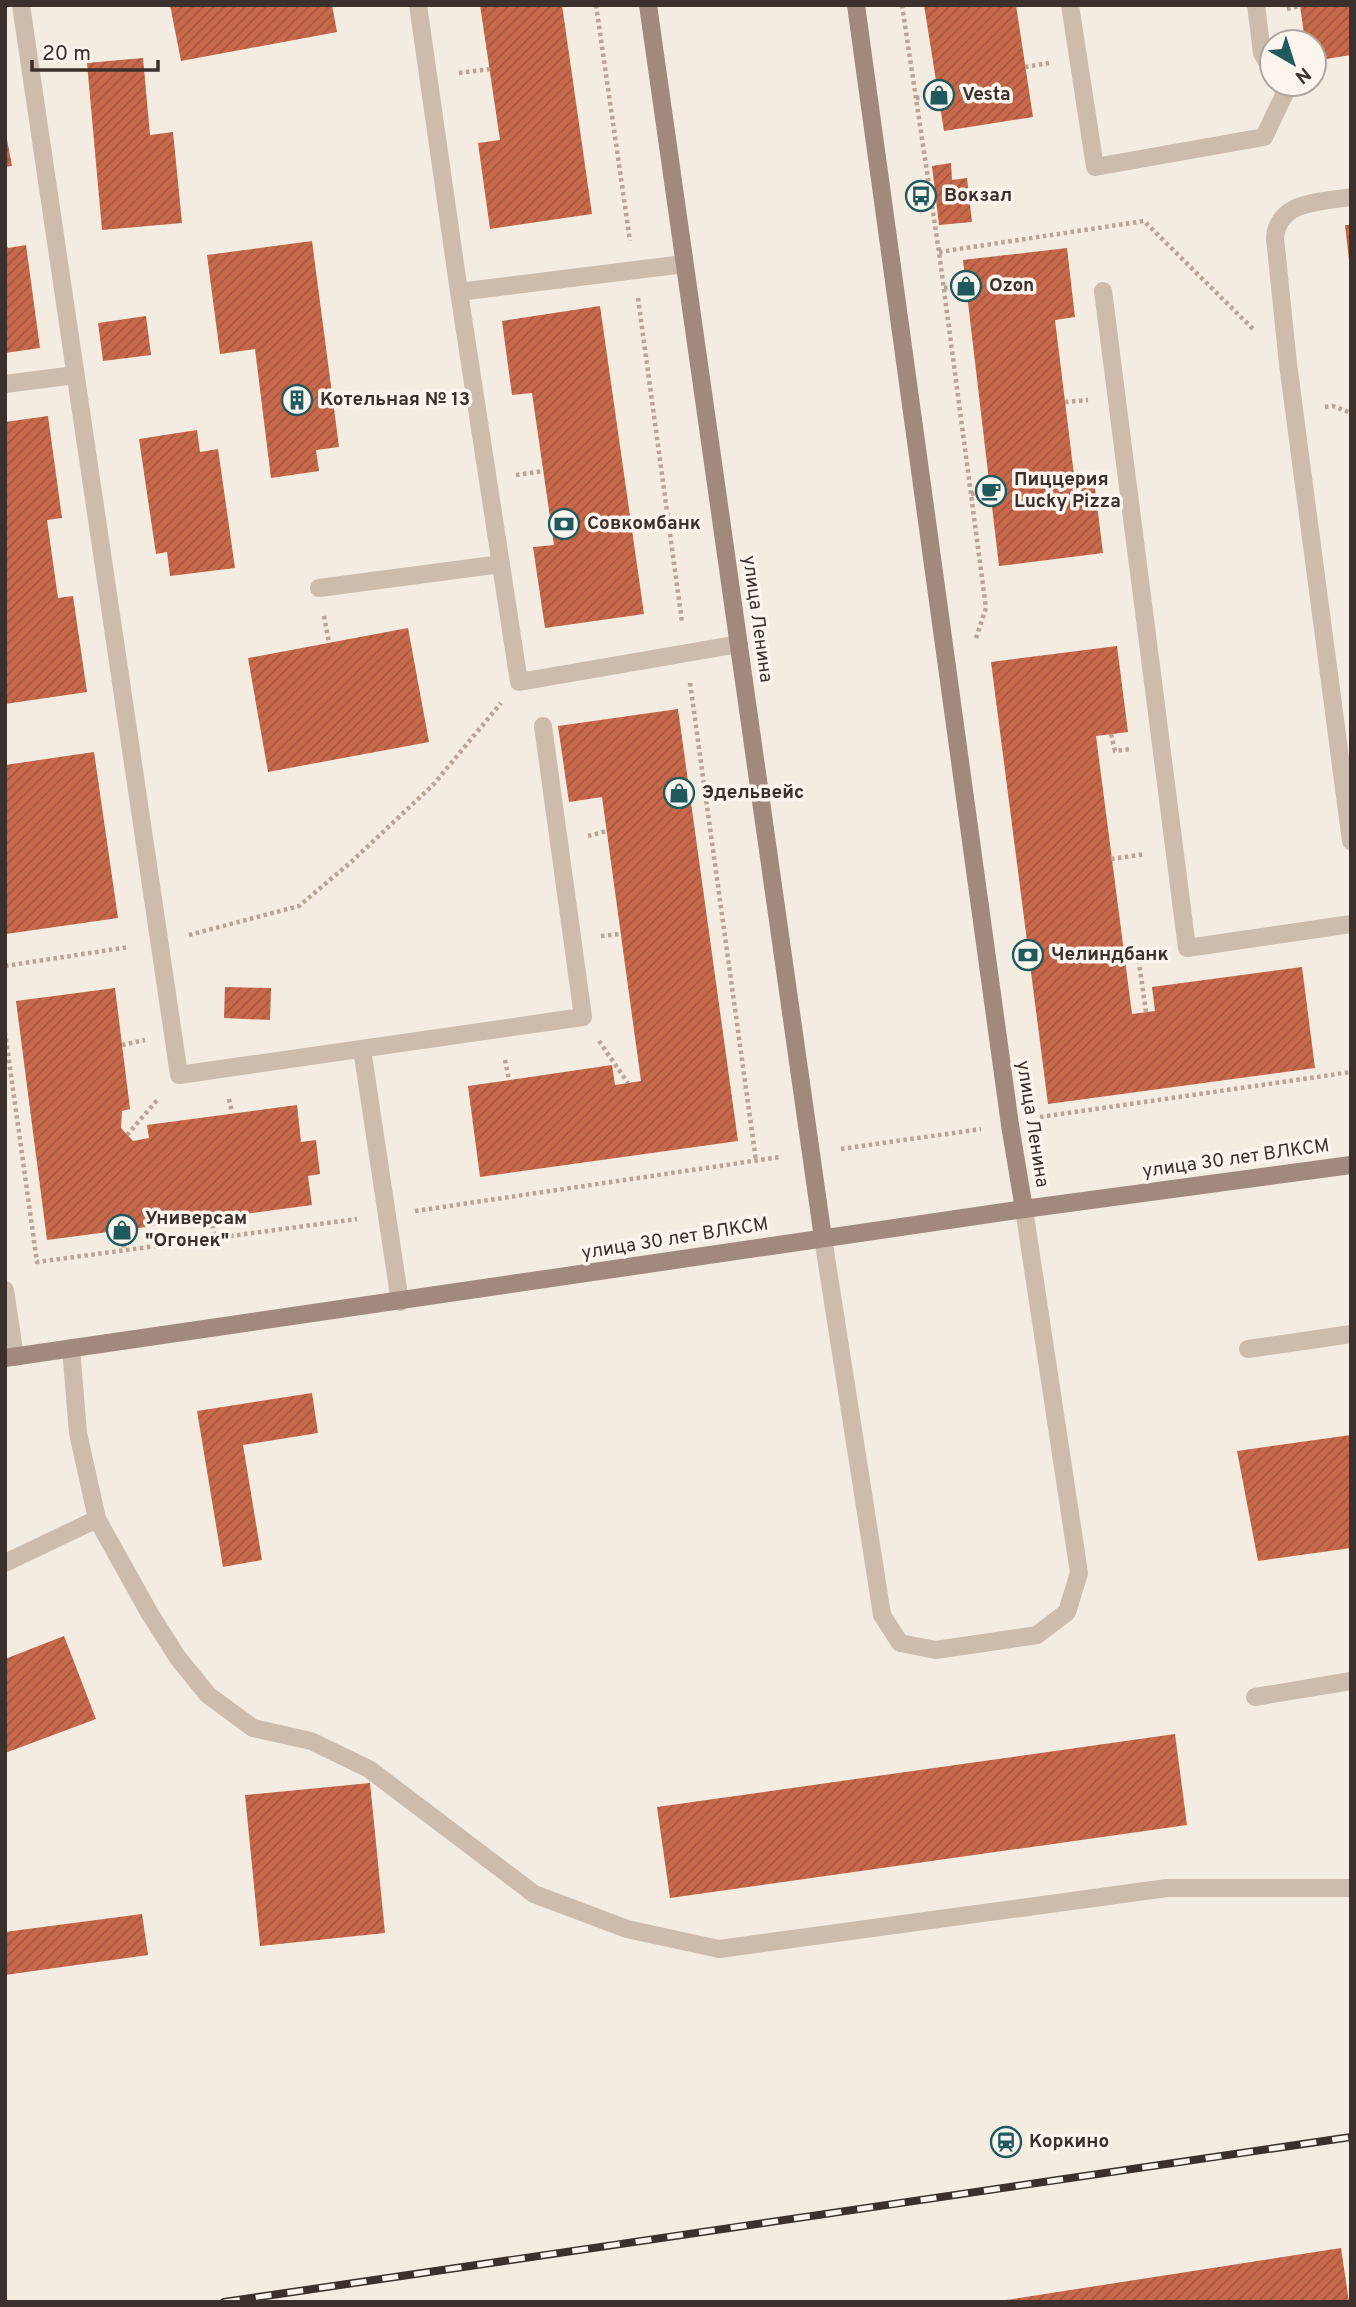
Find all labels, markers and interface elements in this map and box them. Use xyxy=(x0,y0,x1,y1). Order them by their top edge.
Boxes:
scale bar xyxy=(32,28,158,72)
north arrow xyxy=(1258,28,1328,98)
text: 20 m xyxy=(42,41,91,68)
text: N xyxy=(1290,61,1315,88)
shop icon: Vesta xyxy=(922,78,956,112)
place label: Vesta xyxy=(962,83,1011,107)
bus stop icon: Вокзал xyxy=(904,179,938,213)
place label: Вокзал xyxy=(944,184,1012,208)
shop icon: Ozon xyxy=(949,269,983,303)
place label: Ozon xyxy=(989,274,1034,298)
building icon: Котельная № 13 xyxy=(280,383,314,417)
place label: Котельная № 13 xyxy=(320,388,470,412)
place label: Пиццерия Lucky Pizza xyxy=(1014,468,1121,514)
cafe icon: Пиццерия Lucky Pizza xyxy=(974,474,1008,508)
bank icon: Совкомбанк xyxy=(547,507,581,541)
place label: Совкомбанк xyxy=(587,512,701,536)
street label: улица Ленина xyxy=(736,554,778,684)
shop icon: Эдельвейс xyxy=(662,776,696,810)
place label: Эдельвейс xyxy=(702,781,804,805)
bank icon: Челиндбанк xyxy=(1011,938,1045,972)
place label: Челиндбанк xyxy=(1051,943,1169,967)
street label: улица Ленина xyxy=(1010,1059,1054,1189)
street label: улица 30 лет ВЛКСМ xyxy=(1141,1134,1331,1184)
place label: Универсам "Огонек" xyxy=(145,1207,247,1253)
street label: улица 30 лет ВЛКСМ xyxy=(580,1212,770,1266)
shop icon: Универсам "Огонек" xyxy=(105,1213,139,1247)
station icon: Коркино xyxy=(989,2125,1023,2159)
place label: Коркино xyxy=(1029,2130,1109,2154)

